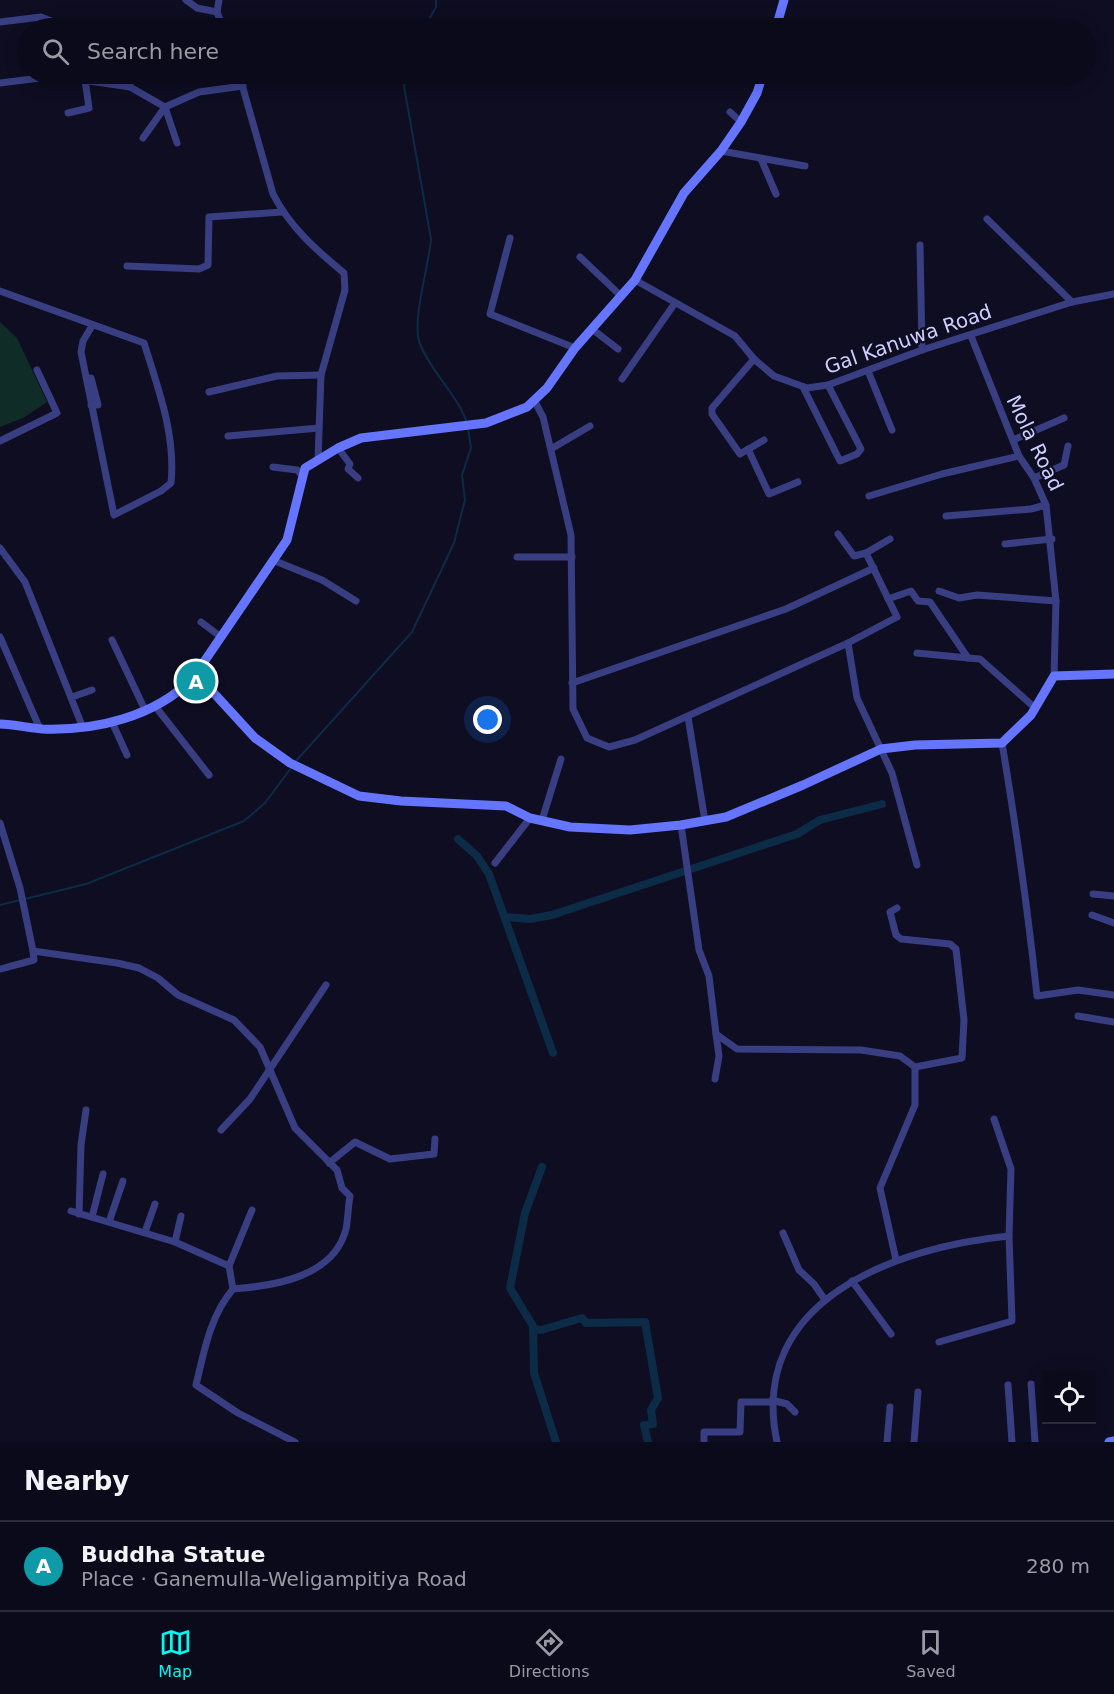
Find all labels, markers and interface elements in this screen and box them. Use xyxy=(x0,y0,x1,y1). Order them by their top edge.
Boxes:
search box xyxy=(18,18,1096,84)
icon: search xyxy=(39,35,72,68)
text: Search here xyxy=(87,39,219,64)
street label: Gal Kanuwa Road xyxy=(821,299,995,379)
street label: Mola Road xyxy=(1001,391,1069,495)
pin: A xyxy=(176,658,216,704)
your location xyxy=(473,705,502,734)
map controls xyxy=(1042,1370,1096,1424)
button: locate xyxy=(1042,1370,1096,1424)
text: Nearby xyxy=(24,1466,129,1496)
text: Buddha Statue xyxy=(81,1542,265,1567)
text: A xyxy=(36,1554,51,1578)
text: 280 m xyxy=(1026,1554,1090,1578)
text: Place · Ganemulla-Weligampitiya Road xyxy=(81,1567,467,1591)
tab: Map xyxy=(158,1626,192,1681)
tab: Directions xyxy=(509,1626,589,1681)
tab: Saved xyxy=(906,1626,956,1681)

